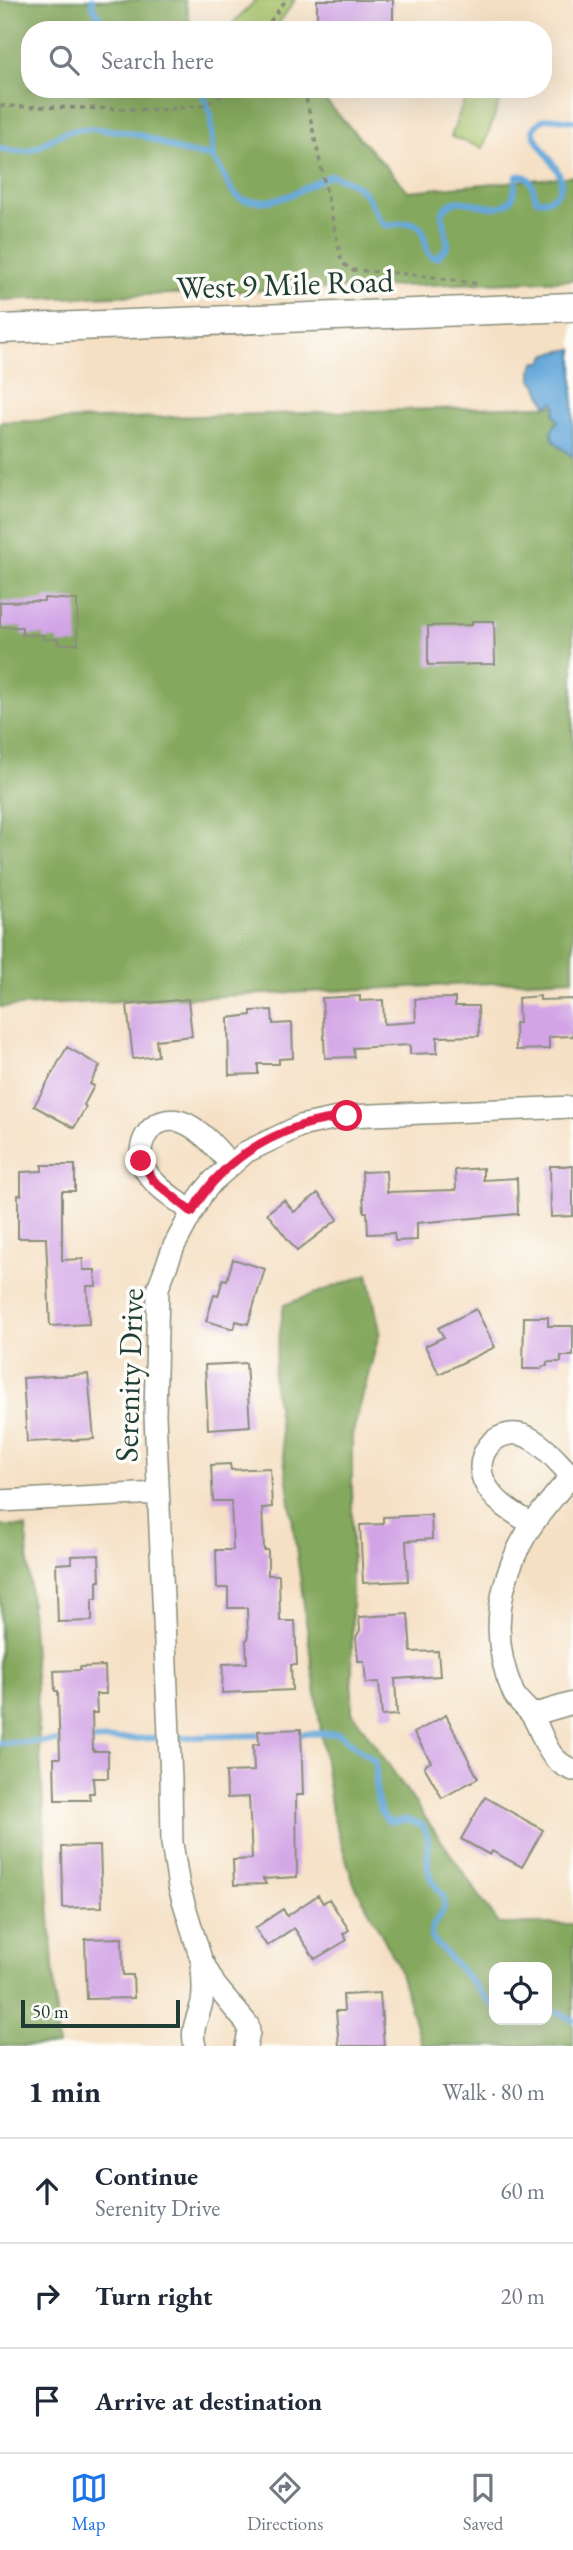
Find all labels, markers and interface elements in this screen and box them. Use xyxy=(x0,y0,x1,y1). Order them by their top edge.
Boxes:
search box xyxy=(21,21,552,98)
icon: search xyxy=(45,41,83,79)
text: Search here xyxy=(101,43,214,77)
street label: West 9 Mile Road xyxy=(176,259,395,309)
route start xyxy=(331,1100,362,1131)
route end xyxy=(125,1145,156,1176)
street label: Serenity Drive xyxy=(105,1287,153,1463)
map controls xyxy=(489,1962,552,2025)
button: locate xyxy=(489,1962,552,2025)
scale bar xyxy=(21,1997,180,2029)
text: 50 m xyxy=(32,1999,69,2024)
text: 1 min xyxy=(28,2072,101,2111)
text: Walk · 80 m xyxy=(442,2077,545,2107)
text: Continue xyxy=(95,2159,198,2193)
icon: ahead xyxy=(28,2172,66,2210)
text: 60 m xyxy=(500,2176,545,2206)
text: Serenity Drive xyxy=(95,2193,220,2223)
icon: right xyxy=(28,2277,66,2315)
text: Turn right xyxy=(95,2279,213,2313)
text: 20 m xyxy=(500,2281,545,2311)
icon: arrive xyxy=(28,2382,66,2420)
text: Arrive at destination xyxy=(95,2384,322,2418)
tab: Map xyxy=(70,2469,108,2536)
tab: Directions xyxy=(247,2469,323,2536)
tab: Saved xyxy=(463,2469,503,2536)

